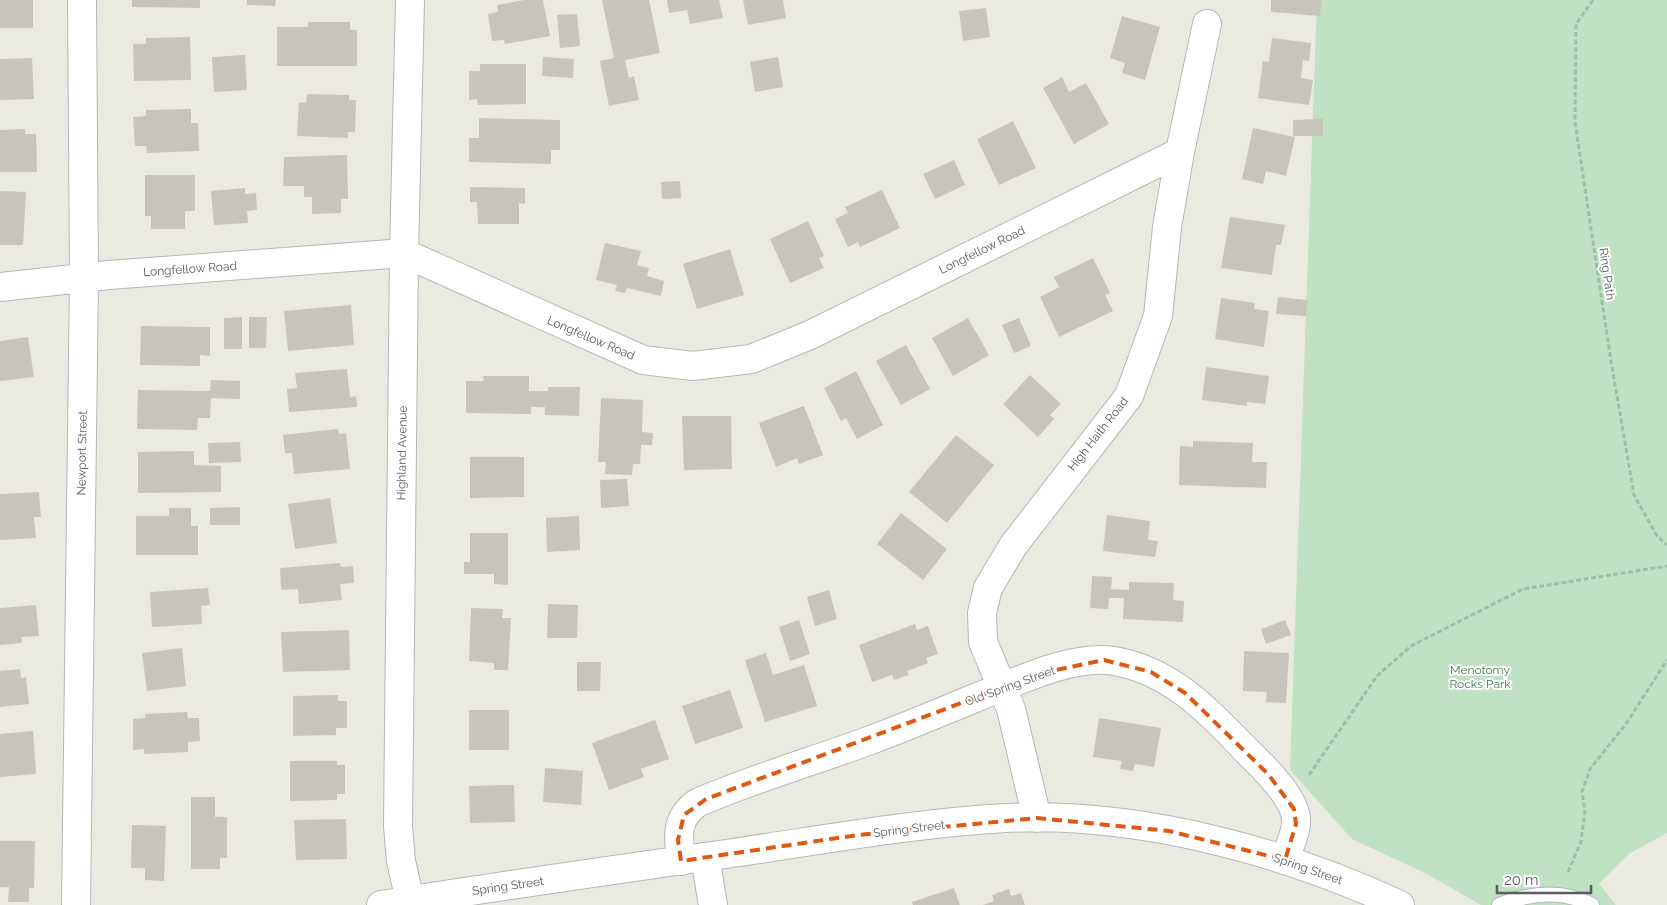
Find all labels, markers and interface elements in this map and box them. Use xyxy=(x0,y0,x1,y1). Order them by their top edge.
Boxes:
street label: Longfellow Road xyxy=(937,223,1027,277)
street label: Ring Path xyxy=(1596,247,1618,301)
street label: Longfellow Road xyxy=(143,259,237,279)
street label: Longfellow Road xyxy=(545,313,637,363)
street label: High Haith Road xyxy=(1065,394,1131,474)
street label: Highland Avenue xyxy=(394,405,410,501)
street label: Newport Street xyxy=(74,410,90,496)
street label: Old Spring Street xyxy=(963,663,1057,709)
park label: Menotomy Rocks Park xyxy=(1449,663,1511,691)
street label: Spring Street xyxy=(872,818,946,840)
street label: Spring Street xyxy=(1272,851,1344,887)
scale bar xyxy=(1497,862,1591,894)
text: 20 m xyxy=(1504,871,1539,889)
street label: Spring Street xyxy=(471,874,545,898)

